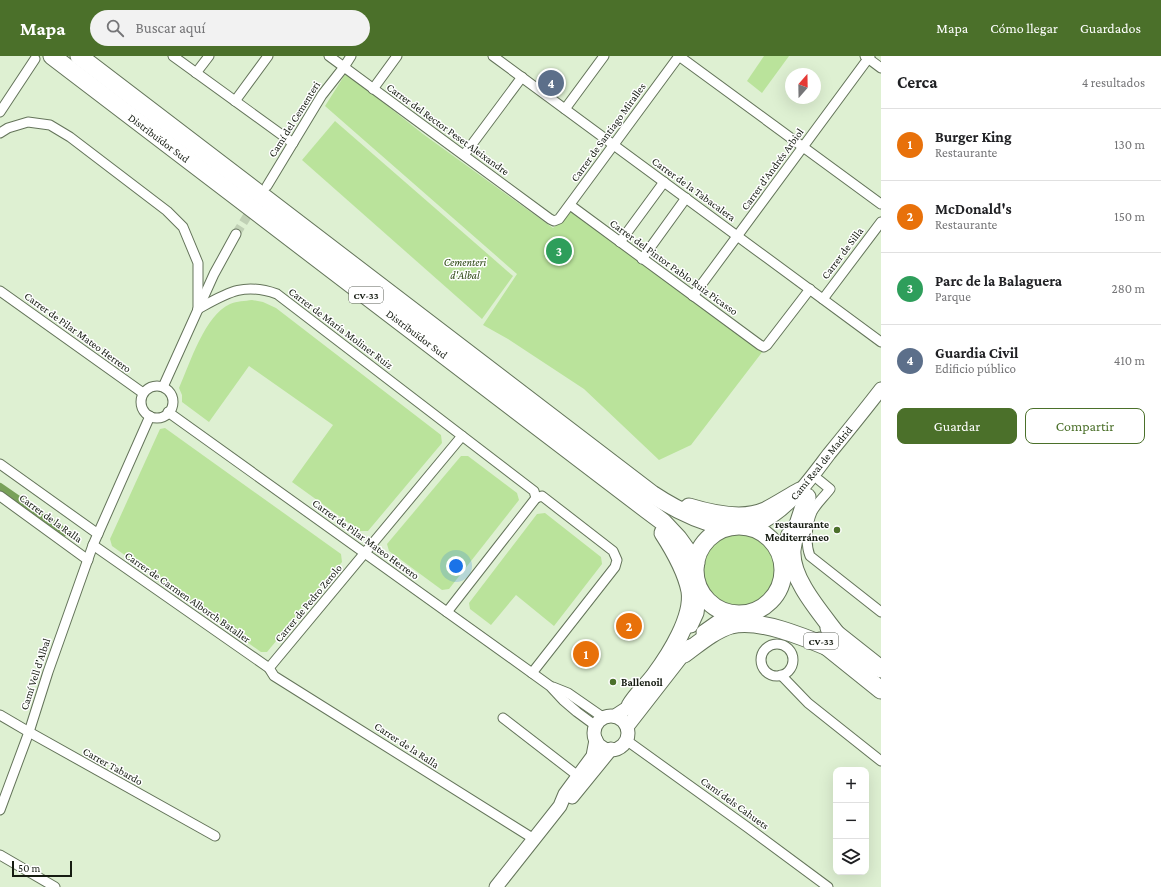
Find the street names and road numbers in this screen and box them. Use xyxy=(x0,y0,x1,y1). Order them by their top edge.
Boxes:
street label: Camí del Cementeri xyxy=(266,79,322,159)
street label: Carrer de Santiago Miralles xyxy=(568,80,649,184)
street label: Carrer del Rector Peset Aleixandre xyxy=(385,81,512,177)
street label: Distribuïdor Sud xyxy=(126,111,192,165)
street label: Carrer d'Andrés Arbiol xyxy=(738,126,806,212)
street label: Carrer de la Tabacalera xyxy=(650,155,738,223)
street label: Carrer del Pintor Pablo Ruiz Picasso xyxy=(608,217,741,318)
street label: Carrer de Silla xyxy=(819,225,865,281)
street label: Carrer de María Moliner Ruiz xyxy=(287,285,396,371)
road number: CV-33 xyxy=(349,287,383,303)
street label: Carrer de Pilar Mateo Herrero xyxy=(22,289,134,375)
street label: Distribuïdor Sud xyxy=(384,307,450,361)
street label: Camí Real de Madrid xyxy=(788,424,855,502)
street label: Carrer de la Ralla xyxy=(17,491,85,545)
street label: Carrer de Pilar Mateo Herrero xyxy=(310,496,422,582)
street label: Carrer de Carmen Alborch Bataller xyxy=(123,549,253,645)
street label: Carrer de Pedro Zerolo xyxy=(272,561,344,644)
road number: CV-33 xyxy=(804,633,838,649)
street label: Camí Vell d'Albal xyxy=(18,636,52,711)
street label: Carrer de la Ralla xyxy=(372,720,442,770)
street label: Carrer Tabardo xyxy=(81,745,145,788)
street label: Camí dels Cahuets xyxy=(699,774,771,832)

